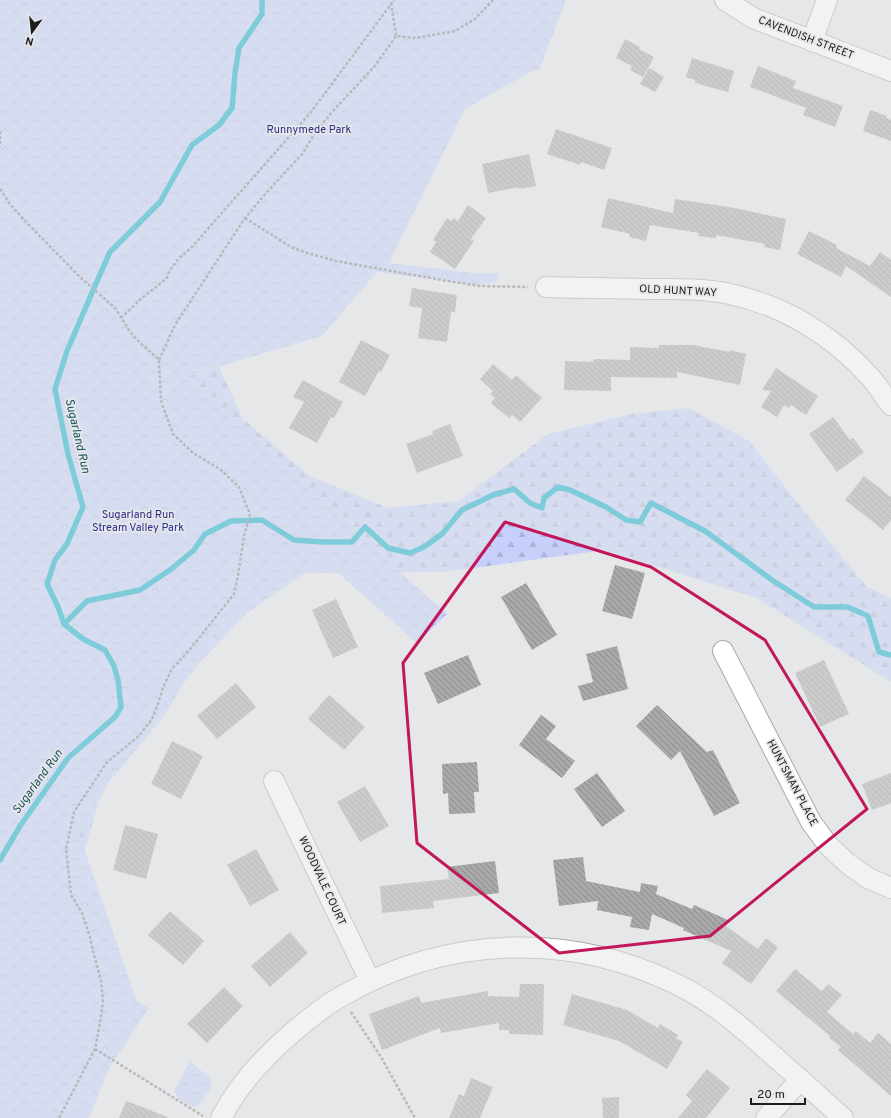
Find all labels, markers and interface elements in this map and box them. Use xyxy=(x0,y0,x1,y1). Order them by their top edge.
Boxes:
north arrow xyxy=(12,12,52,52)
street label: CAVENDISH STREET xyxy=(756,13,856,63)
text: N xyxy=(24,33,35,48)
park label: Runnymede Park xyxy=(267,123,352,137)
street label: OLD HUNT WAY xyxy=(639,282,717,300)
water label: Sugarland Run xyxy=(61,397,93,475)
park label: Sugarland Run Stream Valley Park xyxy=(92,508,184,535)
street label: HUNTSMAN PLACE xyxy=(763,737,821,829)
water label: Sugarland Run xyxy=(9,746,67,818)
street label: WOODVALE COURT xyxy=(295,834,349,928)
scale bar xyxy=(751,1080,805,1106)
text: 20 m xyxy=(757,1087,785,1103)

